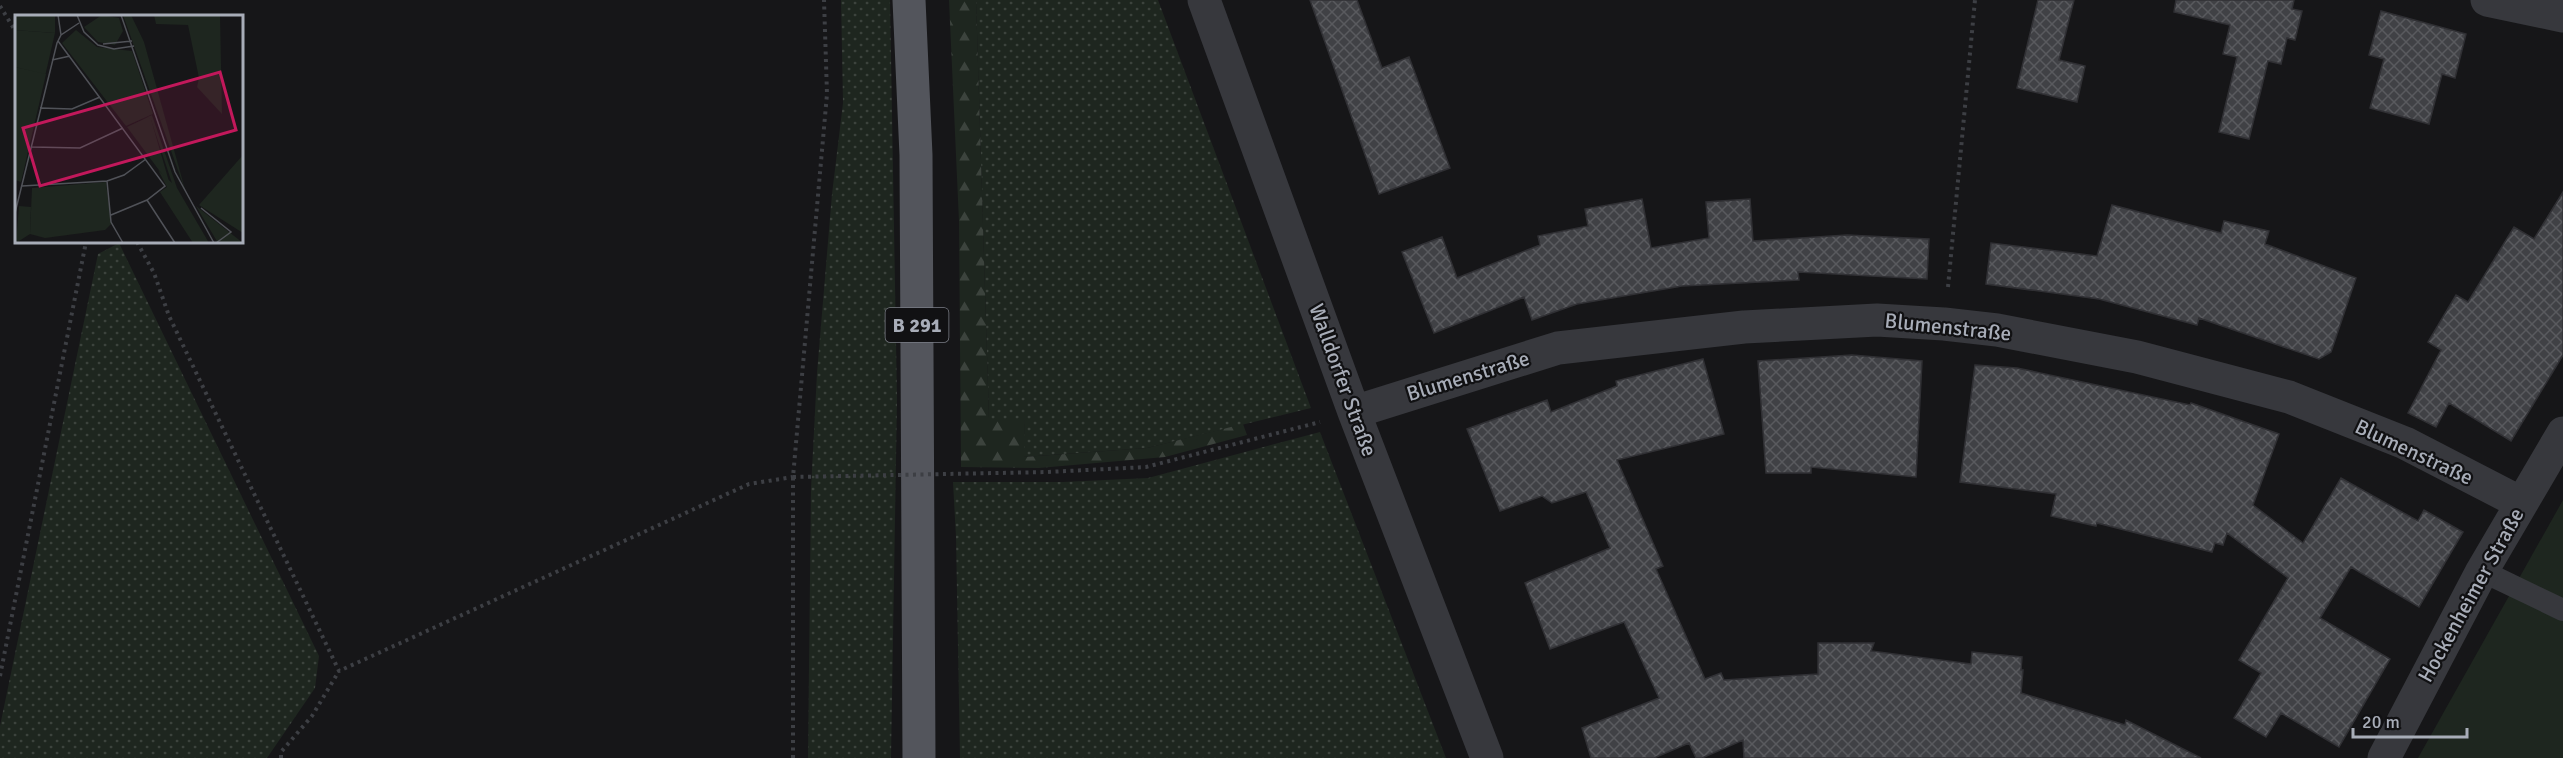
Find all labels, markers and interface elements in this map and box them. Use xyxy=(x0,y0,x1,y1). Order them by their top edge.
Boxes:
inset map xyxy=(15,15,243,243)
street label: Walldorfer Straße xyxy=(1303,300,1383,460)
street label: Blumenstraße xyxy=(1883,307,2013,347)
road number: B 291 xyxy=(886,308,948,342)
street label: Blumenstraße xyxy=(1403,345,1533,407)
street label: Blumenstraße xyxy=(2351,413,2477,491)
street label: Hockenheimer Straße xyxy=(2412,503,2530,687)
scale bar xyxy=(2353,701,2467,739)
text: 20 m xyxy=(2362,711,2400,733)

